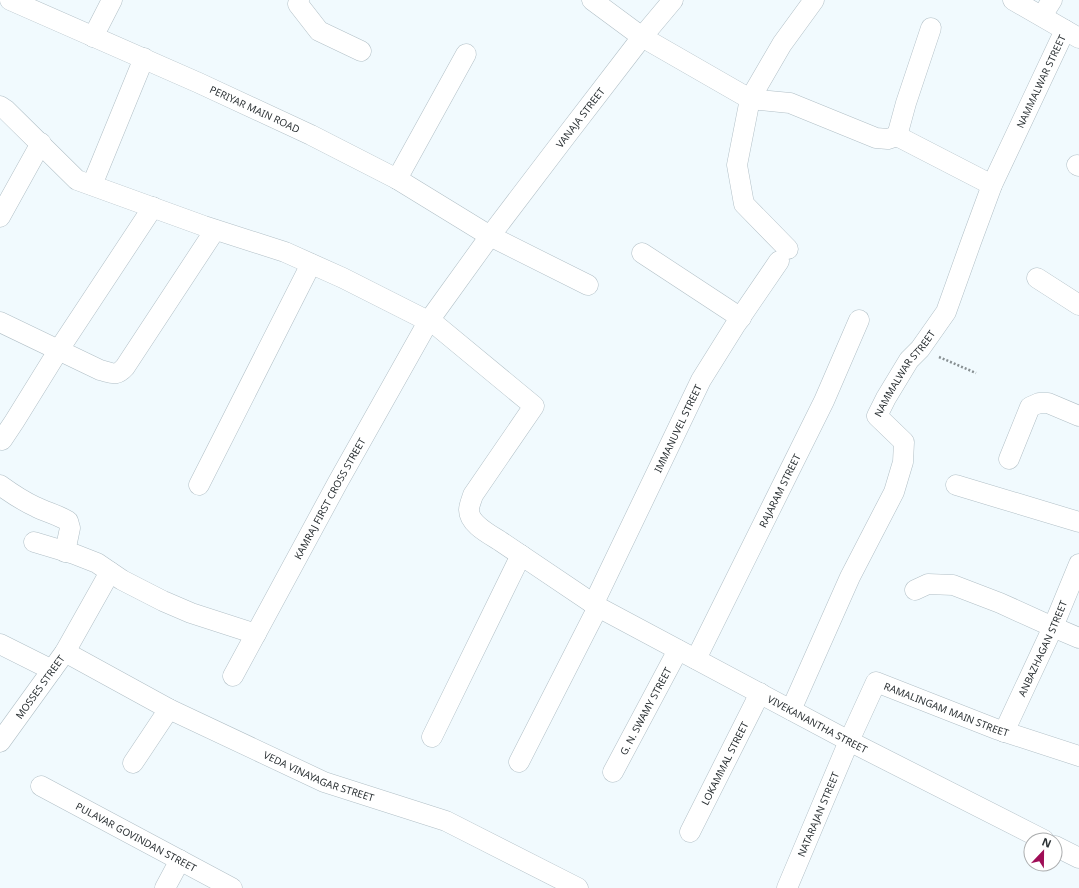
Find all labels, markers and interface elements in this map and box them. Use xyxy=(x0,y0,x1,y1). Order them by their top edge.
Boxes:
street label: NAMMALWAR STREET xyxy=(1013,32,1069,130)
street label: PERIYAR MAIN ROAD xyxy=(207,82,302,136)
street label: VANAJA STREET xyxy=(553,84,608,151)
street label: NAMMALWAR STREET xyxy=(871,327,938,419)
street label: IMMANUVEL STREET xyxy=(651,381,705,475)
street label: KAMRAJ FIRST CROSS STREET xyxy=(290,435,369,562)
street label: RAJARAM STREET xyxy=(755,451,804,530)
street label: ANBAZHAGAN STREET xyxy=(1015,598,1070,699)
street label: MOSSES STREET xyxy=(12,652,68,722)
street label: G. N. SWAMY STREET xyxy=(616,664,675,757)
street label: RAMALINGAM MAIN STREET xyxy=(882,679,1011,740)
street label: VIVEKANANTHA STREET xyxy=(765,692,870,756)
street label: LOKAMMAL STREET xyxy=(698,719,752,807)
street label: VEDA VINAYAGAR STREET xyxy=(261,748,376,805)
street label: NATARAJAN STREET xyxy=(794,769,842,859)
street label: PULAVAR GOVINDAN STREET xyxy=(73,799,200,875)
north arrow xyxy=(1023,832,1063,872)
text: N xyxy=(1040,834,1054,851)

